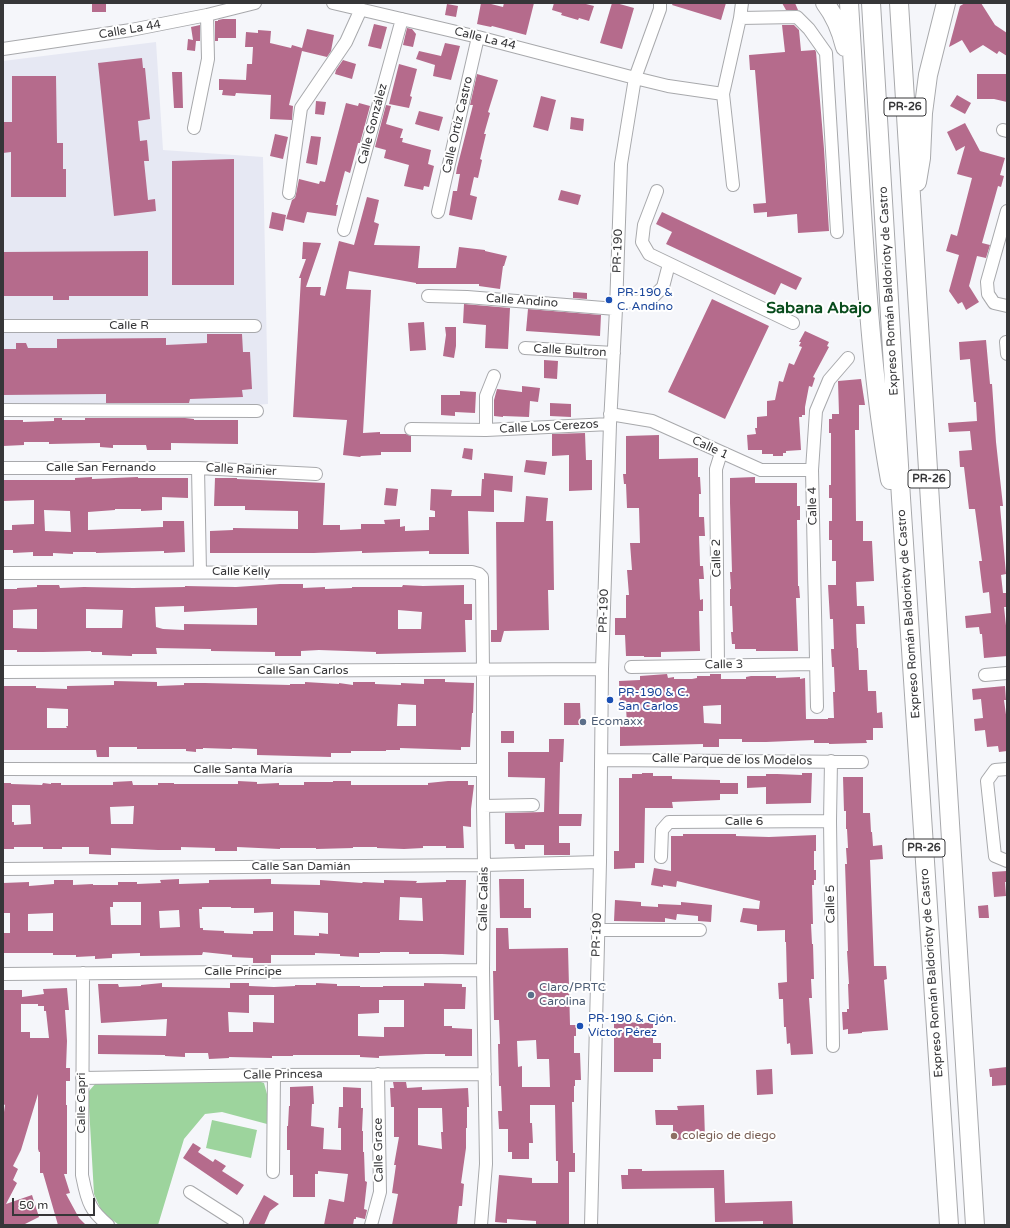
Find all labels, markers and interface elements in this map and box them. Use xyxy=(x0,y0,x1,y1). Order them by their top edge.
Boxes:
street label: Calle La 44 xyxy=(98,17,162,43)
street label: Calle La 44 xyxy=(453,24,517,54)
street label: Calle Ortíz Castro xyxy=(440,75,476,175)
street label: Calle González xyxy=(355,82,391,166)
road number: PR-26 xyxy=(884,98,926,116)
street label: Expreso Román Baldorioty de Castro xyxy=(876,186,902,396)
street label: PR-190 xyxy=(610,229,626,273)
place label: PR-190 & C. Andino xyxy=(617,286,673,314)
street label: Calle Andino xyxy=(485,291,559,311)
marker: PR-190 & C. Andino xyxy=(604,295,614,305)
district label: Sabana Abajo xyxy=(766,299,872,319)
street label: Calle R xyxy=(109,319,149,333)
street label: Calle Bultron xyxy=(533,342,607,360)
street label: Calle Los Cerezos xyxy=(499,417,599,437)
street label: Calle 1 xyxy=(690,433,730,463)
street label: Calle San Fernando xyxy=(46,461,156,475)
street label: Calle Rainier xyxy=(205,461,277,479)
road number: PR-26 xyxy=(908,470,950,488)
street label: Calle 4 xyxy=(805,487,821,525)
street label: Expreso Román Baldorioty de Castro xyxy=(895,509,923,719)
street label: Calle 2 xyxy=(709,539,725,577)
street label: Calle Kelly xyxy=(212,565,270,579)
street label: PR-190 xyxy=(596,589,612,633)
street label: Calle 3 xyxy=(705,657,743,673)
street label: Calle San Carlos xyxy=(257,664,349,678)
place label: PR-190 & C. San Carlos xyxy=(618,686,689,714)
marker: PR-190 & C. San Carlos xyxy=(605,695,615,705)
place label: Ecomaxx xyxy=(591,715,643,729)
marker: Ecomaxx xyxy=(578,717,588,727)
street label: Calle Parque de los Modelos xyxy=(652,751,812,769)
street label: Calle Santa María xyxy=(193,763,293,777)
street label: Calle 6 xyxy=(725,815,763,829)
road number: PR-26 xyxy=(903,839,945,857)
street label: Calle San Damián xyxy=(251,860,351,874)
street label: Calle Calais xyxy=(476,867,492,931)
street label: Expreso Román Baldorioty de Castro xyxy=(918,868,946,1078)
street label: Calle 5 xyxy=(823,885,839,923)
street label: PR-190 xyxy=(589,913,605,957)
street label: Calle Príncipe xyxy=(204,965,282,979)
place label: Claro/PRTC Carolina xyxy=(539,981,606,1009)
marker: Claro/PRTC Carolina xyxy=(526,990,536,1000)
place label: PR-190 & Cjón. Víctor Pérez xyxy=(588,1012,676,1040)
marker: PR-190 & Cjón. Víctor Pérez xyxy=(575,1021,585,1031)
street label: Calle Princesa xyxy=(243,1067,323,1083)
street label: Calle Capri xyxy=(75,1072,89,1134)
street label: Calle Grace xyxy=(371,1118,387,1182)
place label: colegio de diego xyxy=(682,1129,776,1143)
marker: colegio de diego xyxy=(669,1131,679,1141)
scale bar xyxy=(14,1190,97,1216)
text: 50 m xyxy=(19,1198,48,1212)

